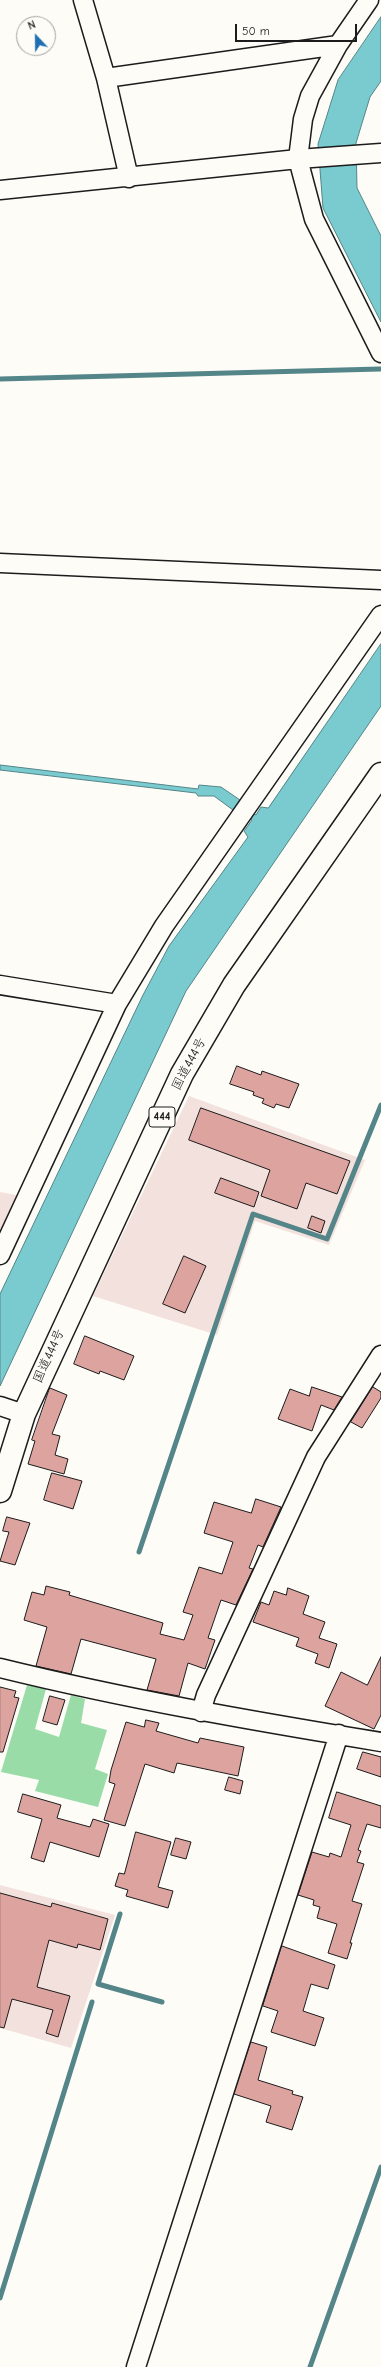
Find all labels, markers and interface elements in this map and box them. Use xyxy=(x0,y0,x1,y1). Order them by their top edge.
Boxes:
north arrow xyxy=(16,16,56,56)
scale bar xyxy=(237,16,359,42)
text: N xyxy=(26,18,37,33)
text: 50 m xyxy=(242,24,270,38)
street label: 国道444号 xyxy=(169,1035,209,1093)
road number: 444 xyxy=(149,1107,175,1127)
street label: 国道444号 xyxy=(30,1326,68,1386)

